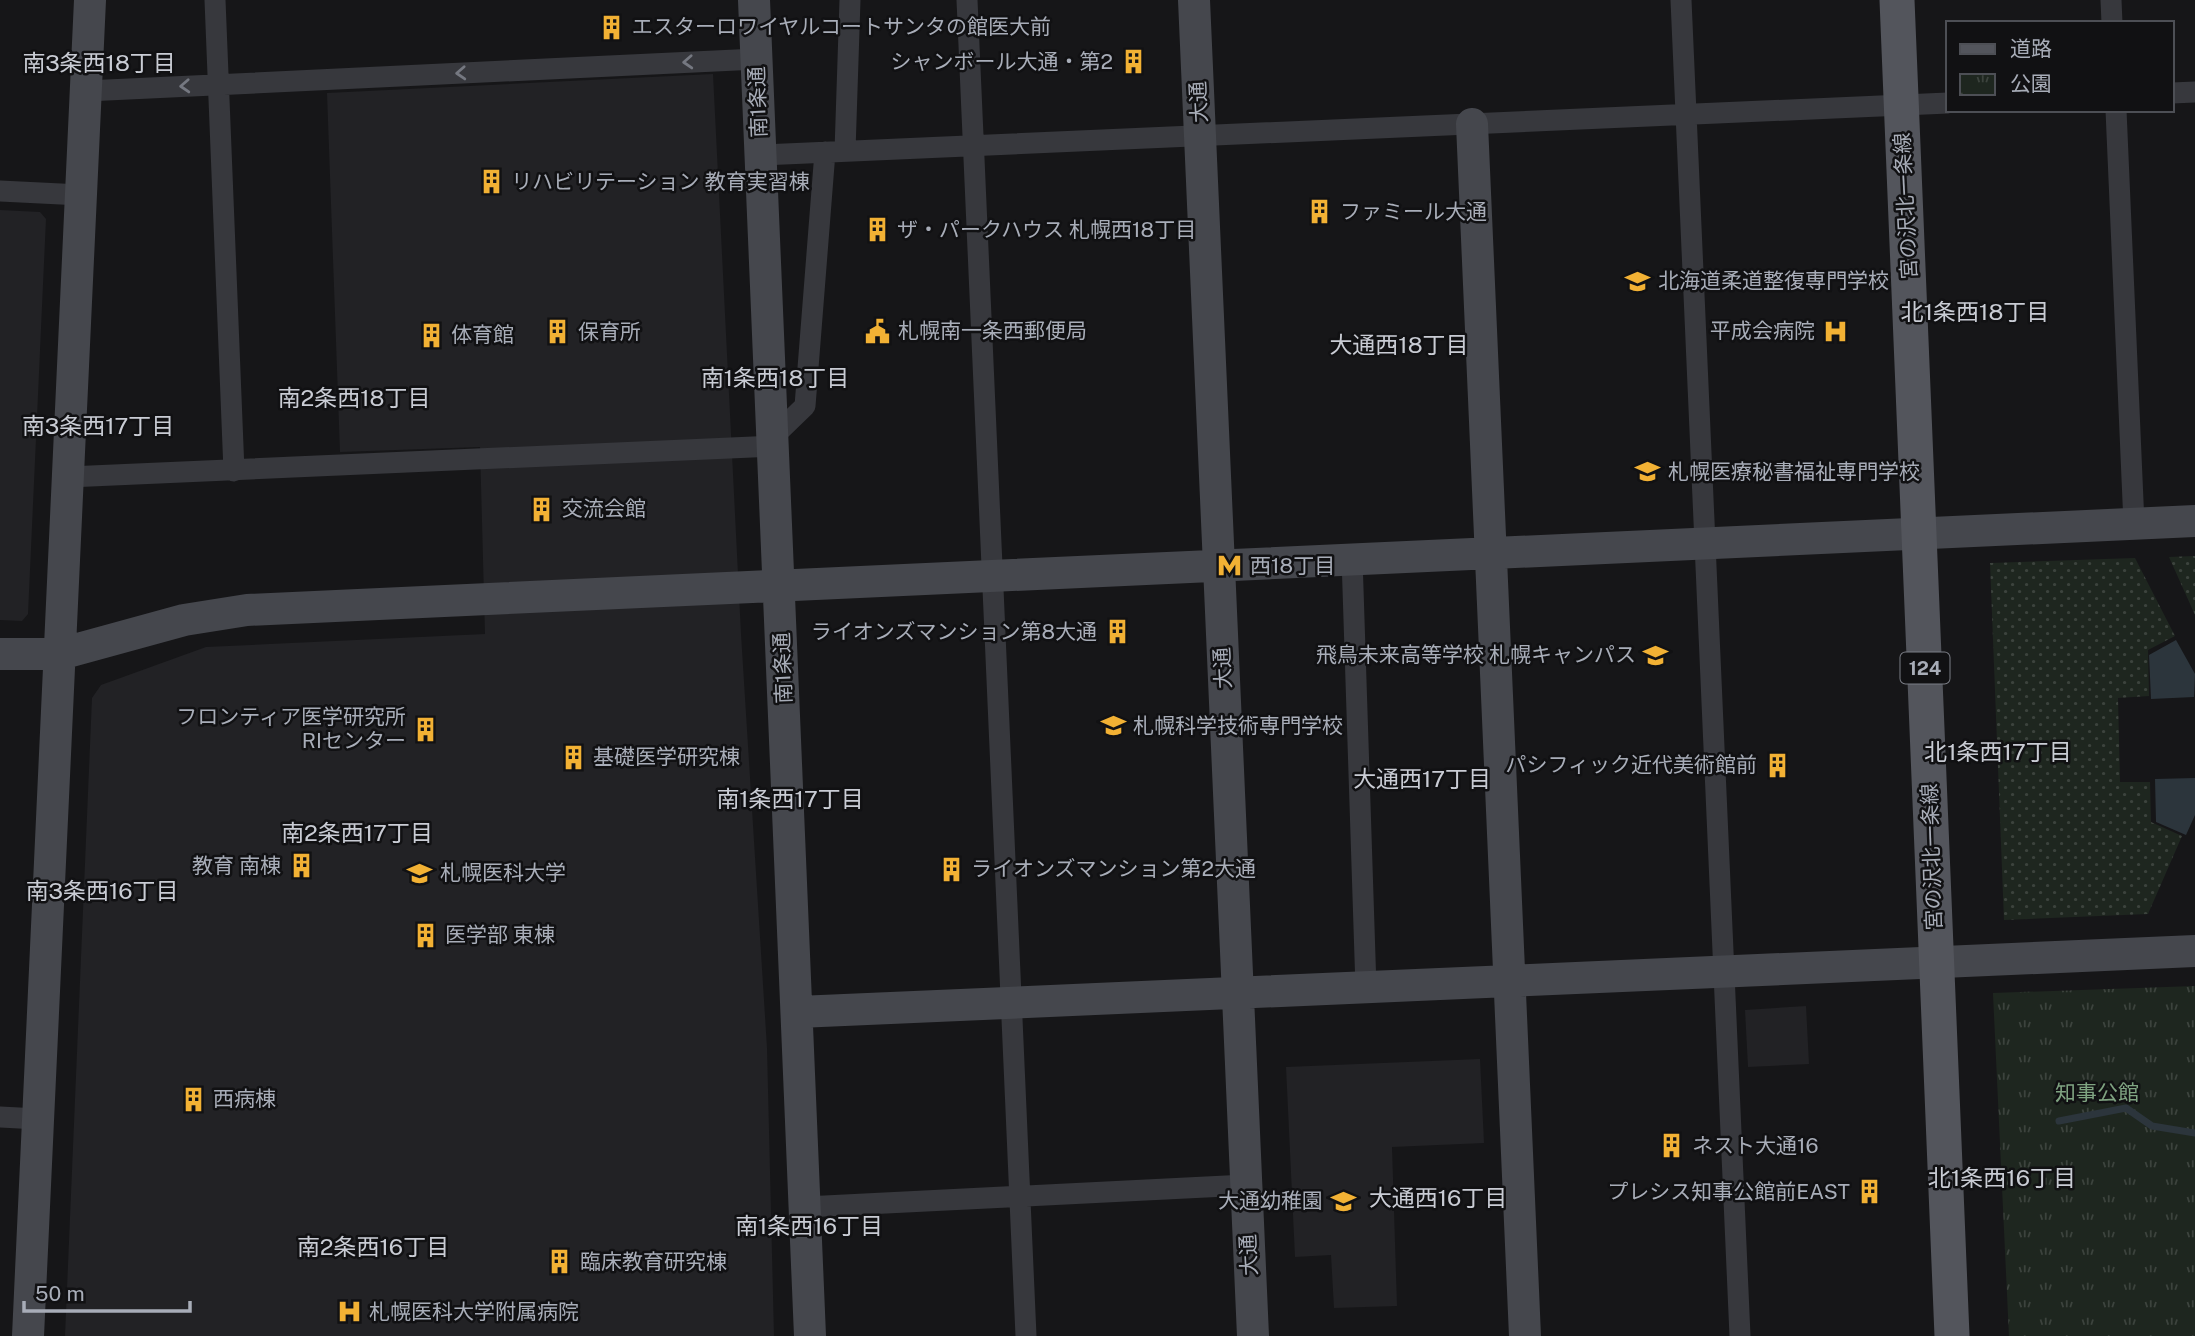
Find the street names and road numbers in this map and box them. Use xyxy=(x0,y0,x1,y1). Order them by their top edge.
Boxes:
street label: 南1条通 xyxy=(744,66,771,138)
street label: 大通 xyxy=(1185,80,1212,124)
street label: 宮の沢北一条線 xyxy=(1889,132,1922,280)
street label: 南1条通 xyxy=(769,632,796,704)
street label: 大通 xyxy=(1209,646,1236,690)
road number: 124 xyxy=(1900,652,1950,684)
street label: 宮の沢北一条線 xyxy=(1916,783,1947,931)
street label: 大通 xyxy=(1235,1233,1262,1277)

